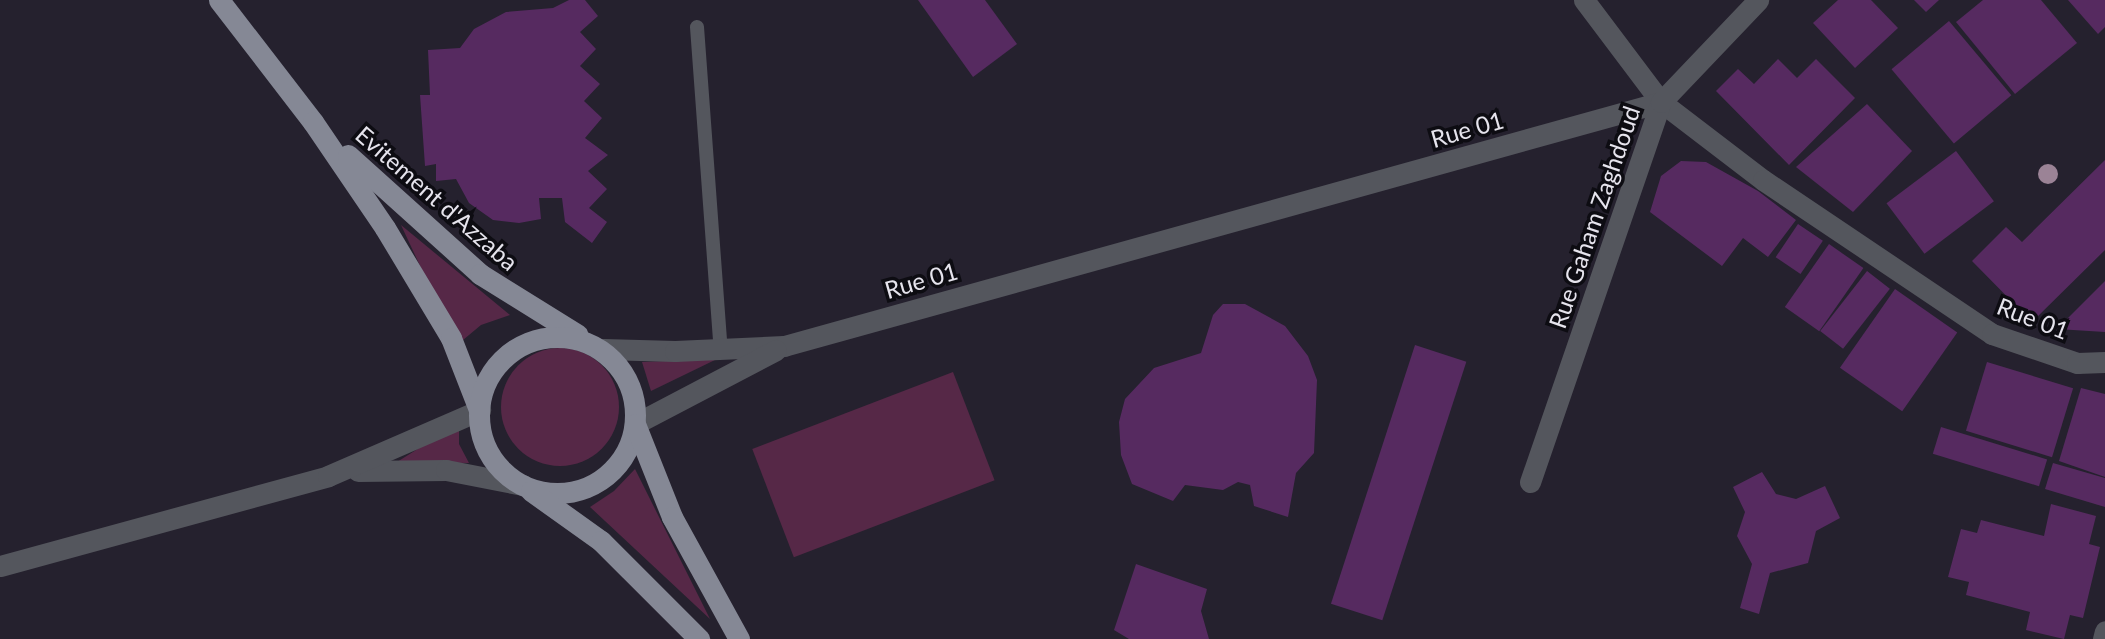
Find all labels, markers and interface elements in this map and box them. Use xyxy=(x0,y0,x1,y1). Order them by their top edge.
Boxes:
street label: Rue Gaham Zaghdoud xyxy=(1542,102,1646,332)
street label: Rue 01 xyxy=(1427,105,1507,153)
street label: Evitement d'Azzaba xyxy=(350,120,524,276)
street label: Rue 01 xyxy=(881,256,961,304)
street label: Rue 01 xyxy=(1993,291,2073,345)

